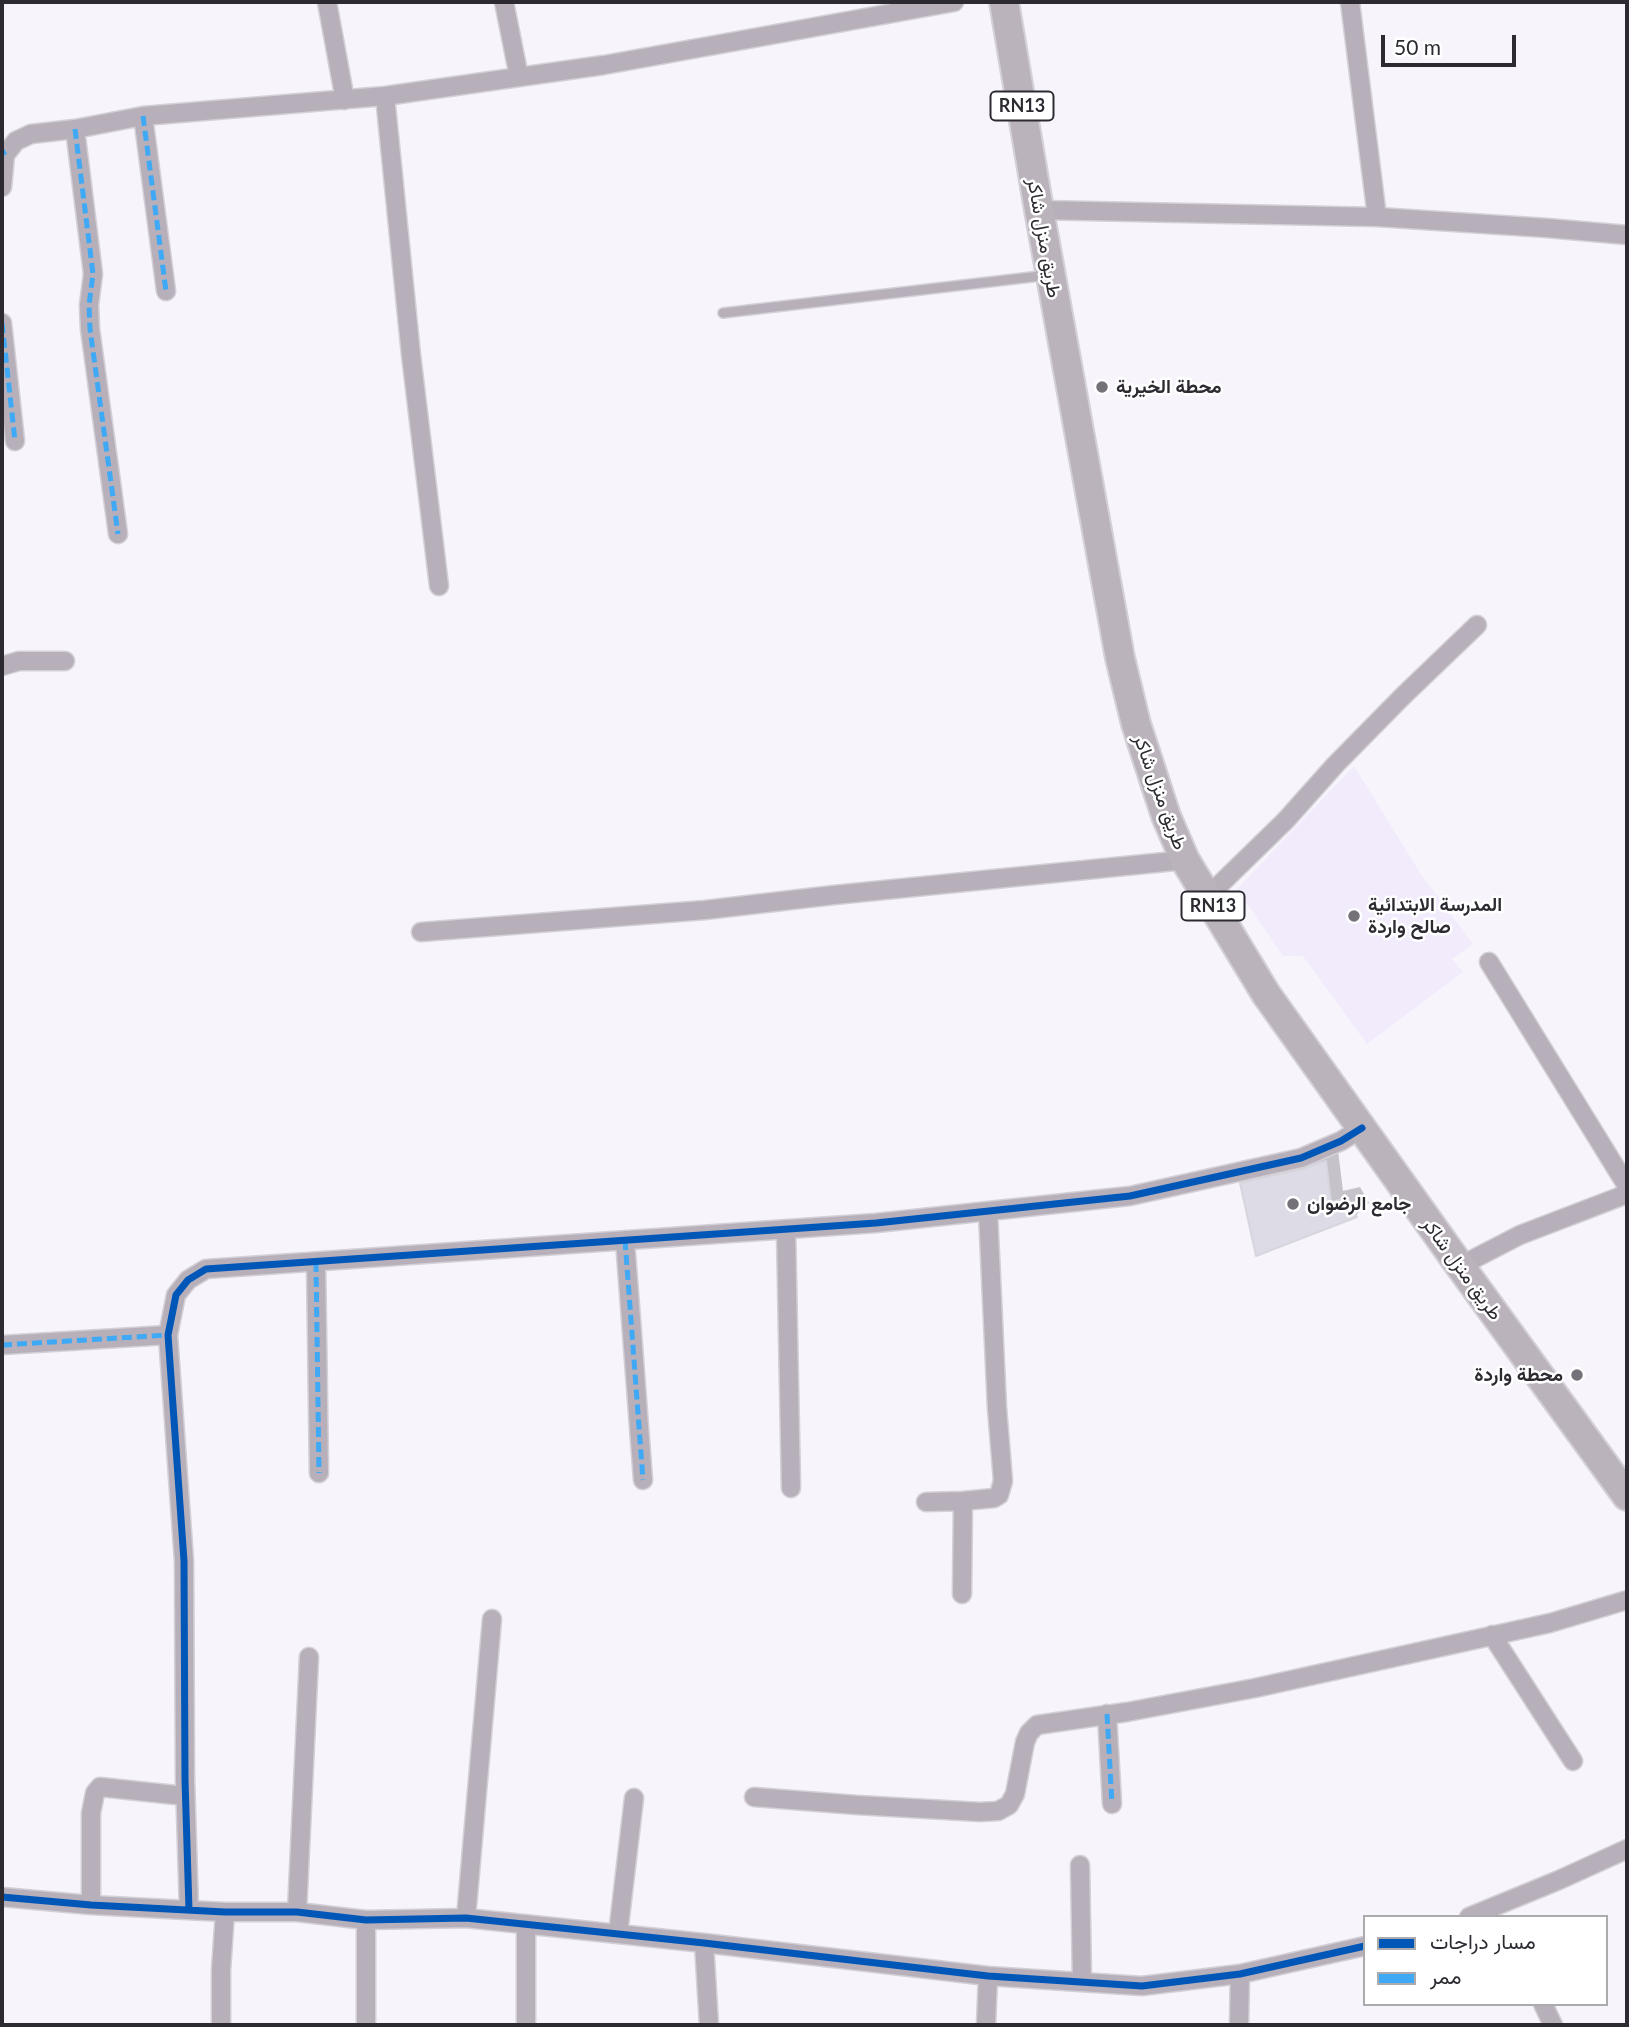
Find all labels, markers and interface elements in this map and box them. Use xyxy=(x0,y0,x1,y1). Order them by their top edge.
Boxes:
scale bar xyxy=(1384,21,1519,65)
text: 50 m xyxy=(1394,34,1441,59)
road number: RN13 xyxy=(990,92,1054,120)
street label: طريق منزل شاكر xyxy=(1022,176,1066,300)
place label: محطة الخيرية xyxy=(1116,376,1222,398)
marker: محطة الخيرية xyxy=(1094,379,1110,395)
street label: طريق منزل شاكر xyxy=(1129,731,1191,853)
road number: RN13 xyxy=(1182,891,1244,920)
place label: المدرسة الابتدائية صالح واردة xyxy=(1368,894,1502,938)
marker: المدرسة الابتدائية صالح واردة xyxy=(1346,908,1362,924)
place label: جامع الرضوان xyxy=(1307,1193,1411,1215)
marker: جامع الرضوان xyxy=(1285,1196,1301,1212)
street label: طريق منزل شاكر xyxy=(1417,1213,1507,1325)
place label: محطة واردة xyxy=(1474,1364,1563,1386)
marker: محطة واردة xyxy=(1569,1367,1585,1383)
legend xyxy=(1363,1915,1608,2006)
text: مسار دراجات xyxy=(1430,1928,1536,1953)
text: ممر xyxy=(1430,1963,1461,1988)

